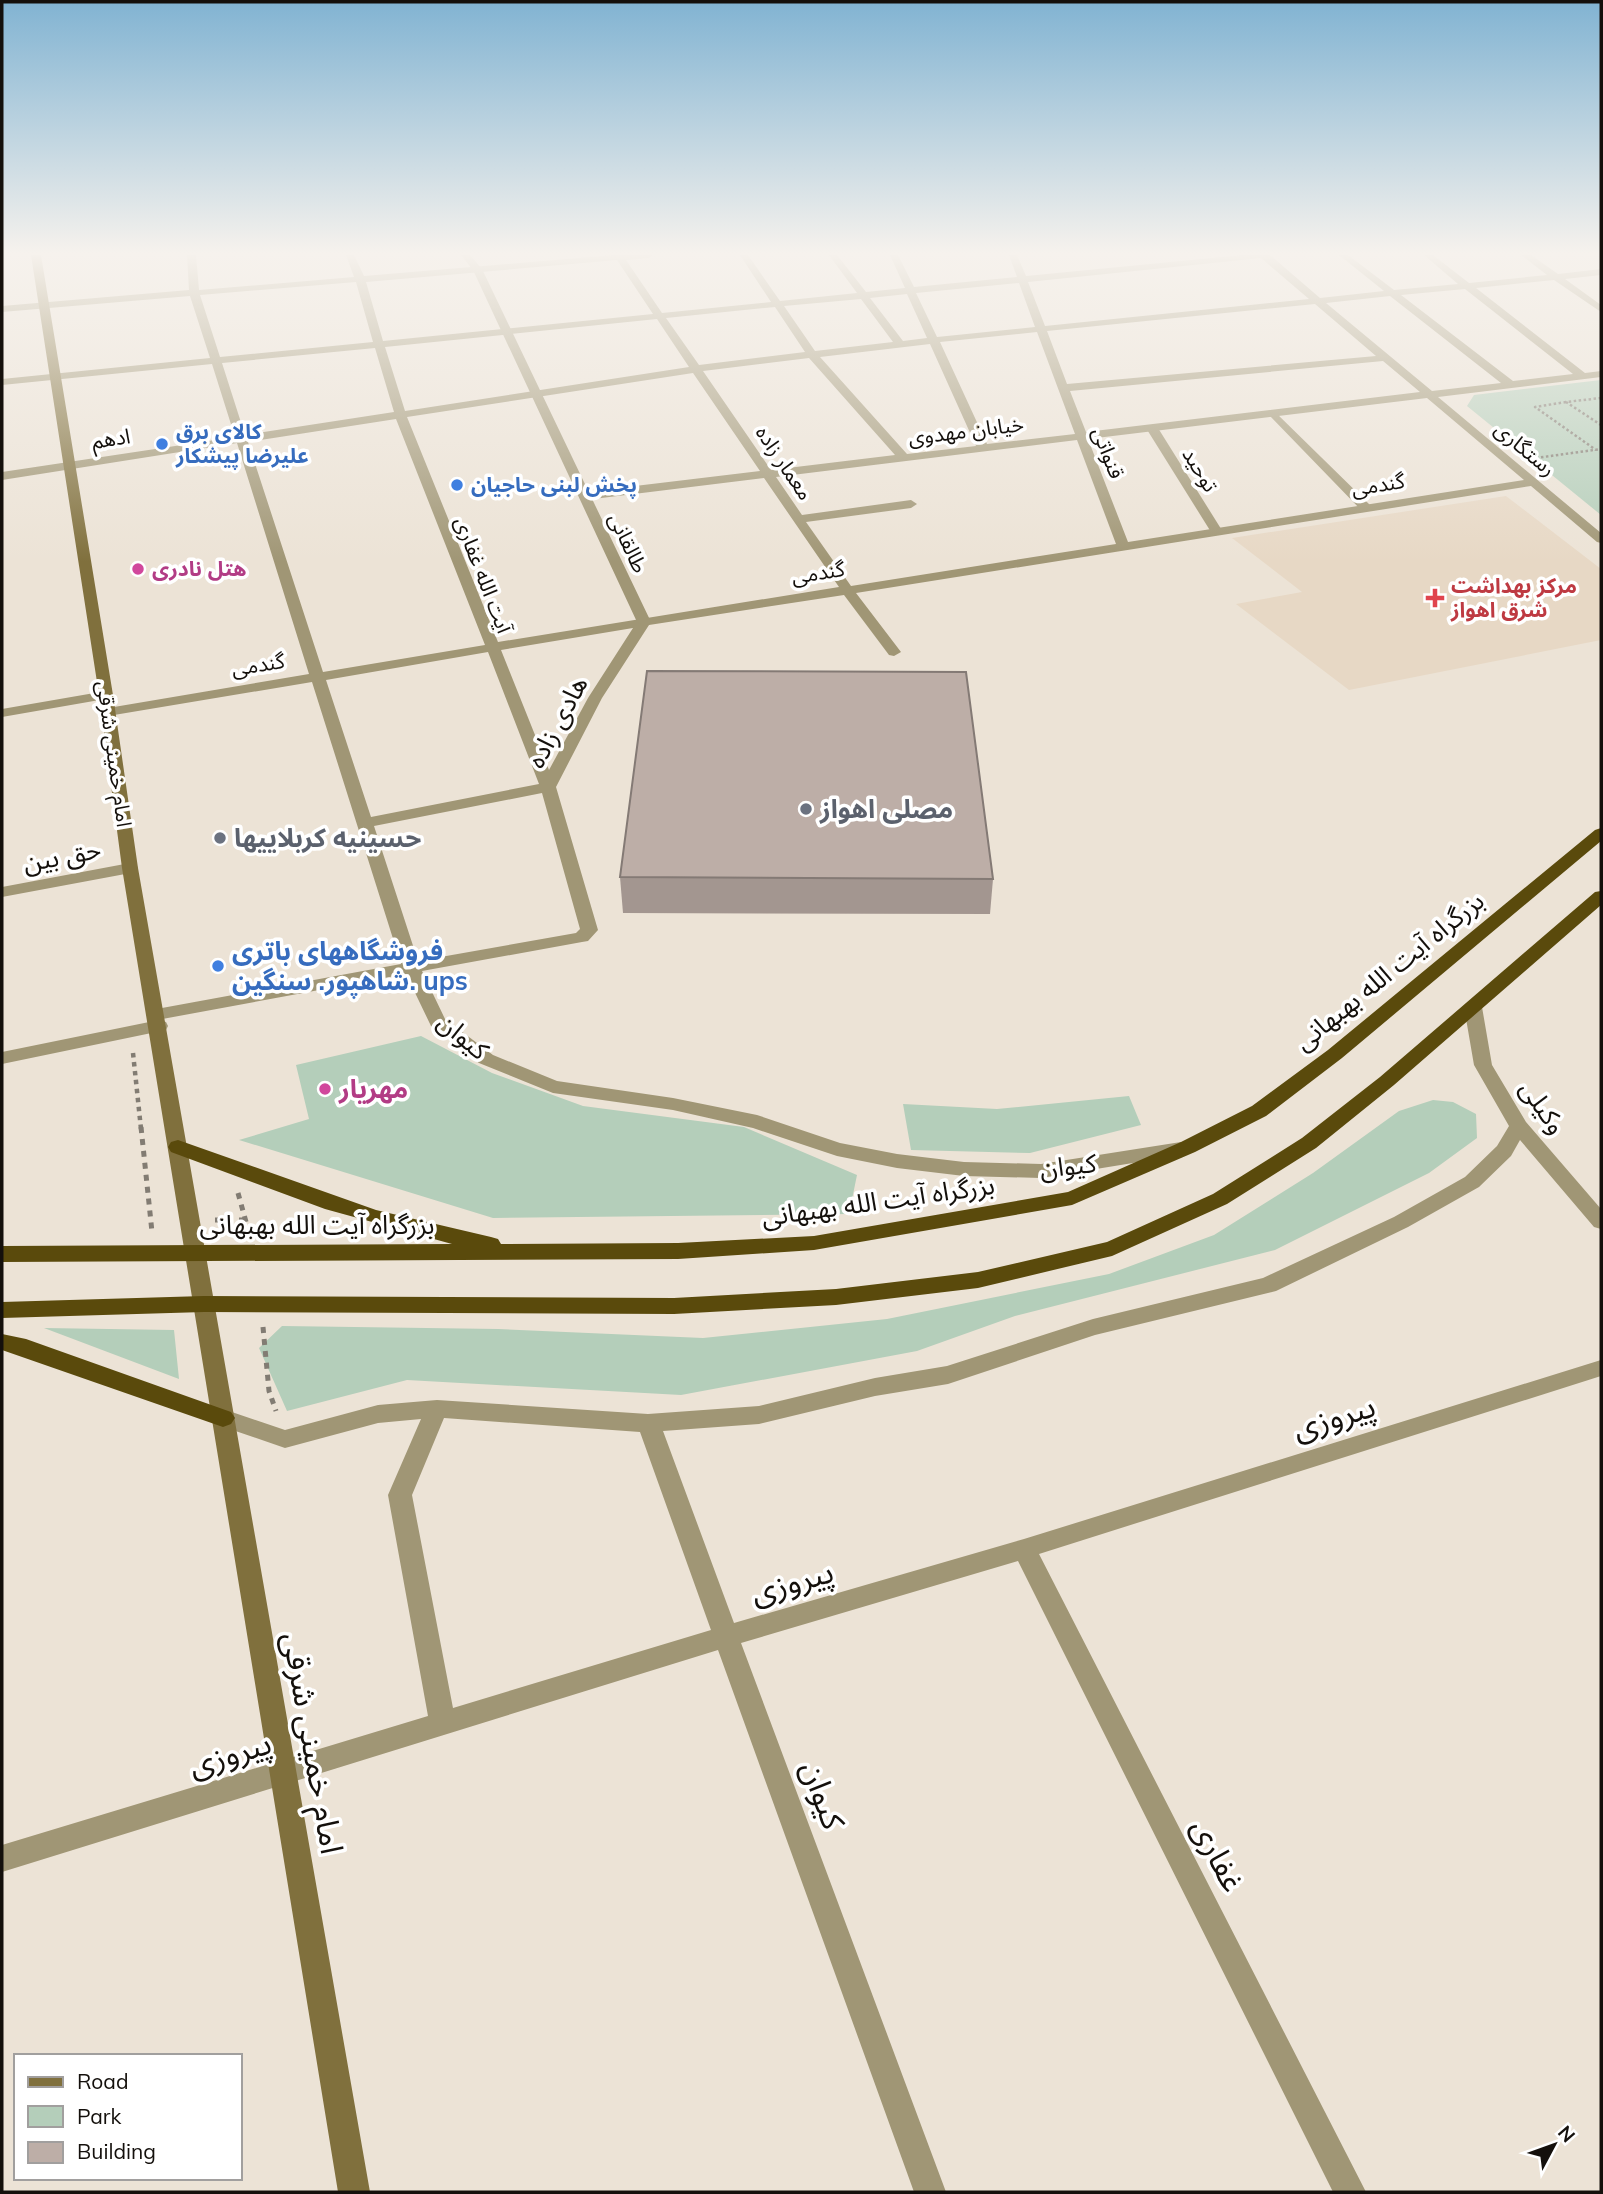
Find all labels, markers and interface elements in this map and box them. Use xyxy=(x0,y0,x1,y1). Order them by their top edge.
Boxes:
street label: خیابان مهدوی xyxy=(907,410,1025,450)
street label: رستگاری xyxy=(1490,415,1562,481)
place label: کالای برق علیرضا پیشکار xyxy=(175,418,309,470)
street label: معمار زاده xyxy=(751,420,819,505)
street label: ادهم xyxy=(90,422,133,457)
street label: قنواتی xyxy=(1087,423,1131,482)
marker: کالای برق علیرضا پیشکار xyxy=(154,436,170,452)
street label: توحید xyxy=(1177,442,1224,497)
street label: گندمی xyxy=(1349,467,1407,501)
place label: پخش لبنی حاجیان xyxy=(471,471,637,499)
marker: پخش لبنی حاجیان xyxy=(449,477,465,493)
street label: طالقانی xyxy=(604,508,654,577)
street label: آیت الله غفاری xyxy=(450,513,518,637)
place label: هتل نادری xyxy=(152,555,246,581)
street label: گندمی xyxy=(789,555,847,589)
marker: هتل نادری xyxy=(130,561,146,577)
place label: مرکز بهداشت شرق اهواز xyxy=(1450,572,1577,622)
marker: مرکز بهداشت شرق اهواز xyxy=(1425,588,1445,608)
street label: گندمی xyxy=(229,647,287,681)
street label: هادی زاده xyxy=(519,670,594,773)
street label: امام خمینی شرقی xyxy=(88,679,138,829)
place label: مصلی اهواز xyxy=(819,792,953,825)
marker: مصلی اهواز xyxy=(798,801,814,817)
place label: حسینیه کربلاییها xyxy=(234,821,421,854)
marker: حسینیه کربلاییها xyxy=(212,830,228,846)
street label: حق بین xyxy=(20,832,104,879)
street label: بزرگراه آیت الله بهبهانی xyxy=(1287,884,1490,1057)
place label: فروشگاههای باتری شاهپور. سنگین. ups xyxy=(232,934,468,999)
marker: فروشگاههای باتری شاهپور. سنگین. ups xyxy=(210,958,226,974)
street label: کیوان xyxy=(431,1005,496,1067)
place label: مهریار xyxy=(338,1072,408,1105)
street label: وکیلی xyxy=(1513,1073,1574,1140)
marker: مهریار xyxy=(317,1081,333,1097)
street label: کیوان xyxy=(1038,1146,1098,1185)
street label: بزرگراه آیت الله بهبهانی xyxy=(759,1168,997,1233)
street label: بزرگراه آیت الله بهبهانی xyxy=(200,1208,434,1241)
street label: پیروزی xyxy=(1287,1385,1380,1449)
street label: پیروزی xyxy=(746,1550,838,1613)
street label: امام خمینی شرقی xyxy=(270,1629,353,1858)
street label: پیروزی xyxy=(183,1722,276,1786)
street label: کیوان xyxy=(793,1755,855,1835)
street label: غفاری xyxy=(1184,1811,1254,1898)
legend xyxy=(14,2054,242,2180)
text: Road xyxy=(77,2068,128,2094)
text: Park xyxy=(77,2103,121,2129)
north arrow xyxy=(1519,2110,1589,2180)
text: N xyxy=(1553,2121,1581,2147)
text: Building xyxy=(77,2138,156,2164)

